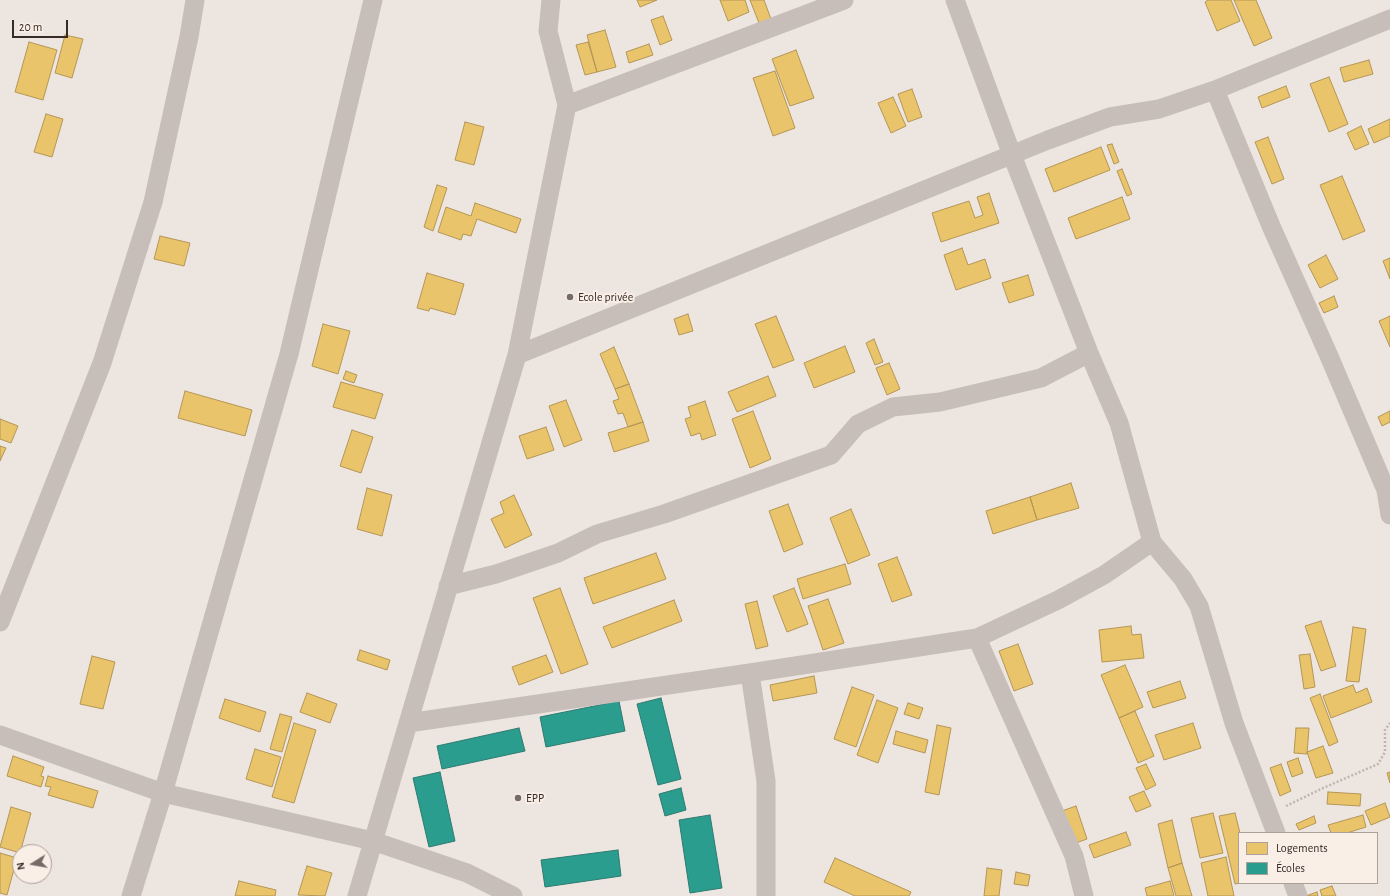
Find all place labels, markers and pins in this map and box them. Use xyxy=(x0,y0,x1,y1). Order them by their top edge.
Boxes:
place label: Ecole privée xyxy=(578,290,633,304)
marker: Ecole privée xyxy=(565,292,575,302)
place label: EPP xyxy=(526,791,544,805)
marker: EPP xyxy=(513,793,523,803)

